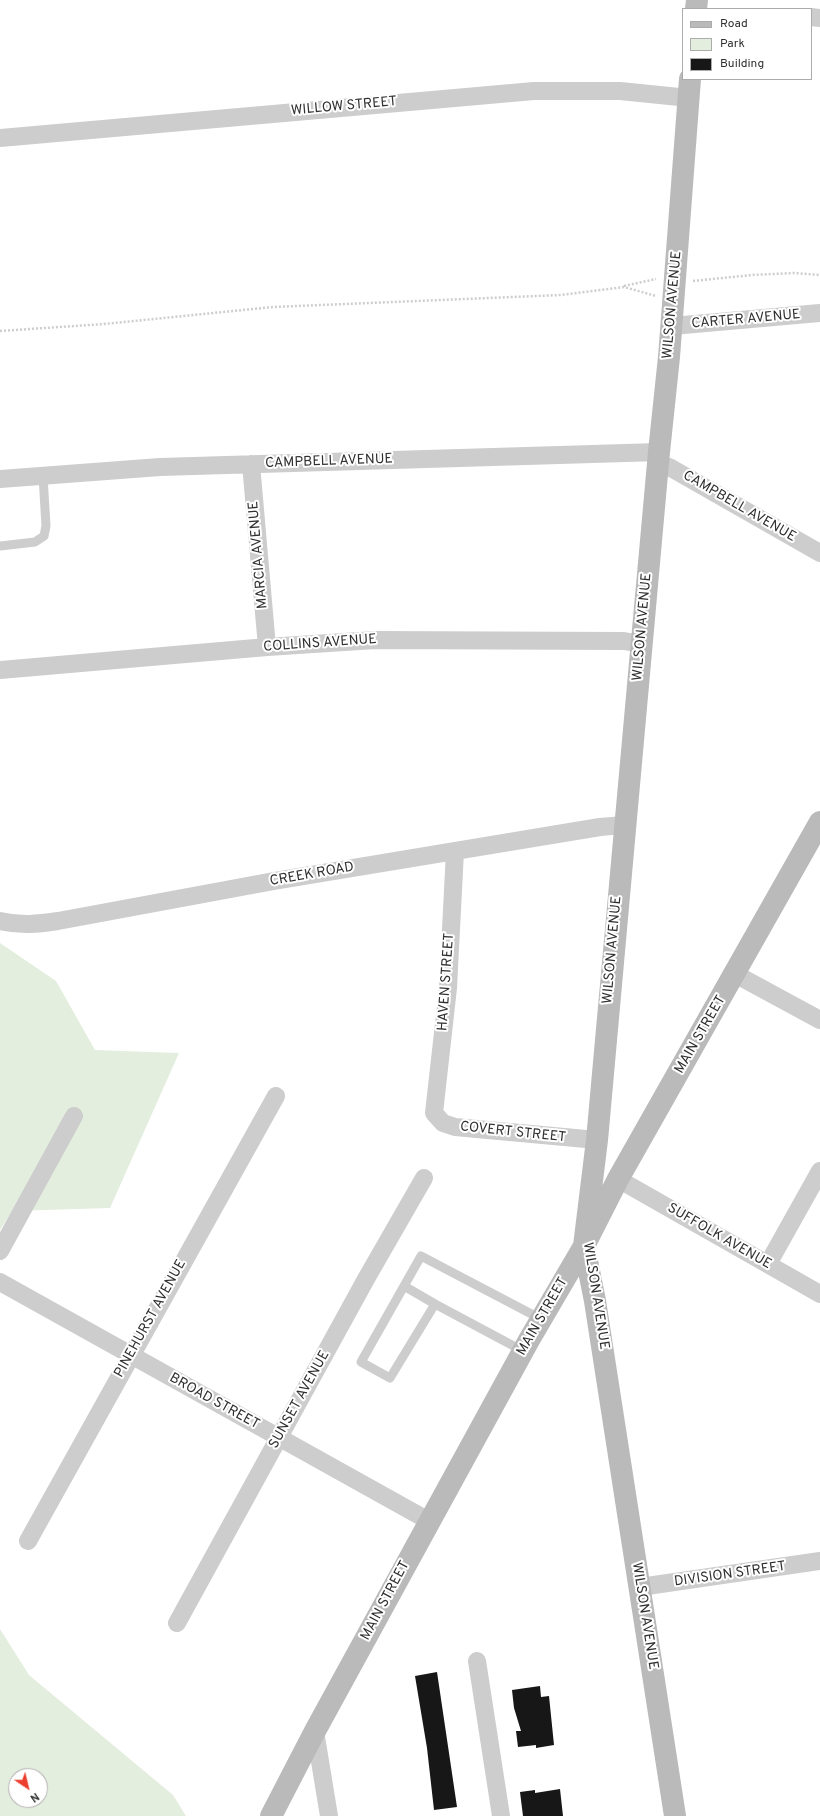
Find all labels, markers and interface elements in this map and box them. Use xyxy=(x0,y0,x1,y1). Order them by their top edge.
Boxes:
legend xyxy=(682,8,812,80)
text: Road xyxy=(720,16,748,32)
text: Park xyxy=(720,36,745,52)
text: Building xyxy=(720,56,764,72)
street label: WILLOW STREET xyxy=(290,94,398,120)
street label: WILSON AVENUE xyxy=(660,250,686,360)
street label: CARTER AVENUE xyxy=(691,307,801,333)
street label: CAMPBELL AVENUE xyxy=(265,451,393,473)
street label: CAMPBELL AVENUE xyxy=(679,468,799,546)
street label: MARCIA AVENUE xyxy=(246,500,272,610)
street label: WILSON AVENUE xyxy=(630,572,656,682)
street label: COLLINS AVENUE xyxy=(263,632,377,656)
street label: CREEK ROAD xyxy=(269,859,355,891)
street label: WILSON AVENUE xyxy=(600,895,626,1005)
street label: HAVEN STREET xyxy=(435,932,459,1032)
street label: MAIN STREET xyxy=(672,993,730,1077)
street label: COVERT STREET xyxy=(459,1119,567,1147)
street label: SUFFOLK AVENUE xyxy=(664,1200,774,1274)
street label: WILSON AVENUE xyxy=(578,1241,612,1351)
street label: PINEHURST AVENUE xyxy=(112,1257,190,1381)
street label: MAIN STREET xyxy=(514,1275,572,1359)
street label: SUNSET AVENUE xyxy=(266,1348,334,1452)
street label: BROAD STREET xyxy=(166,1370,262,1434)
street label: MAIN STREET xyxy=(358,1558,414,1644)
street label: DIVISION STREET xyxy=(673,1559,787,1591)
street label: WILSON AVENUE xyxy=(627,1561,661,1671)
north arrow xyxy=(8,1768,48,1808)
text: N xyxy=(27,1789,42,1805)

